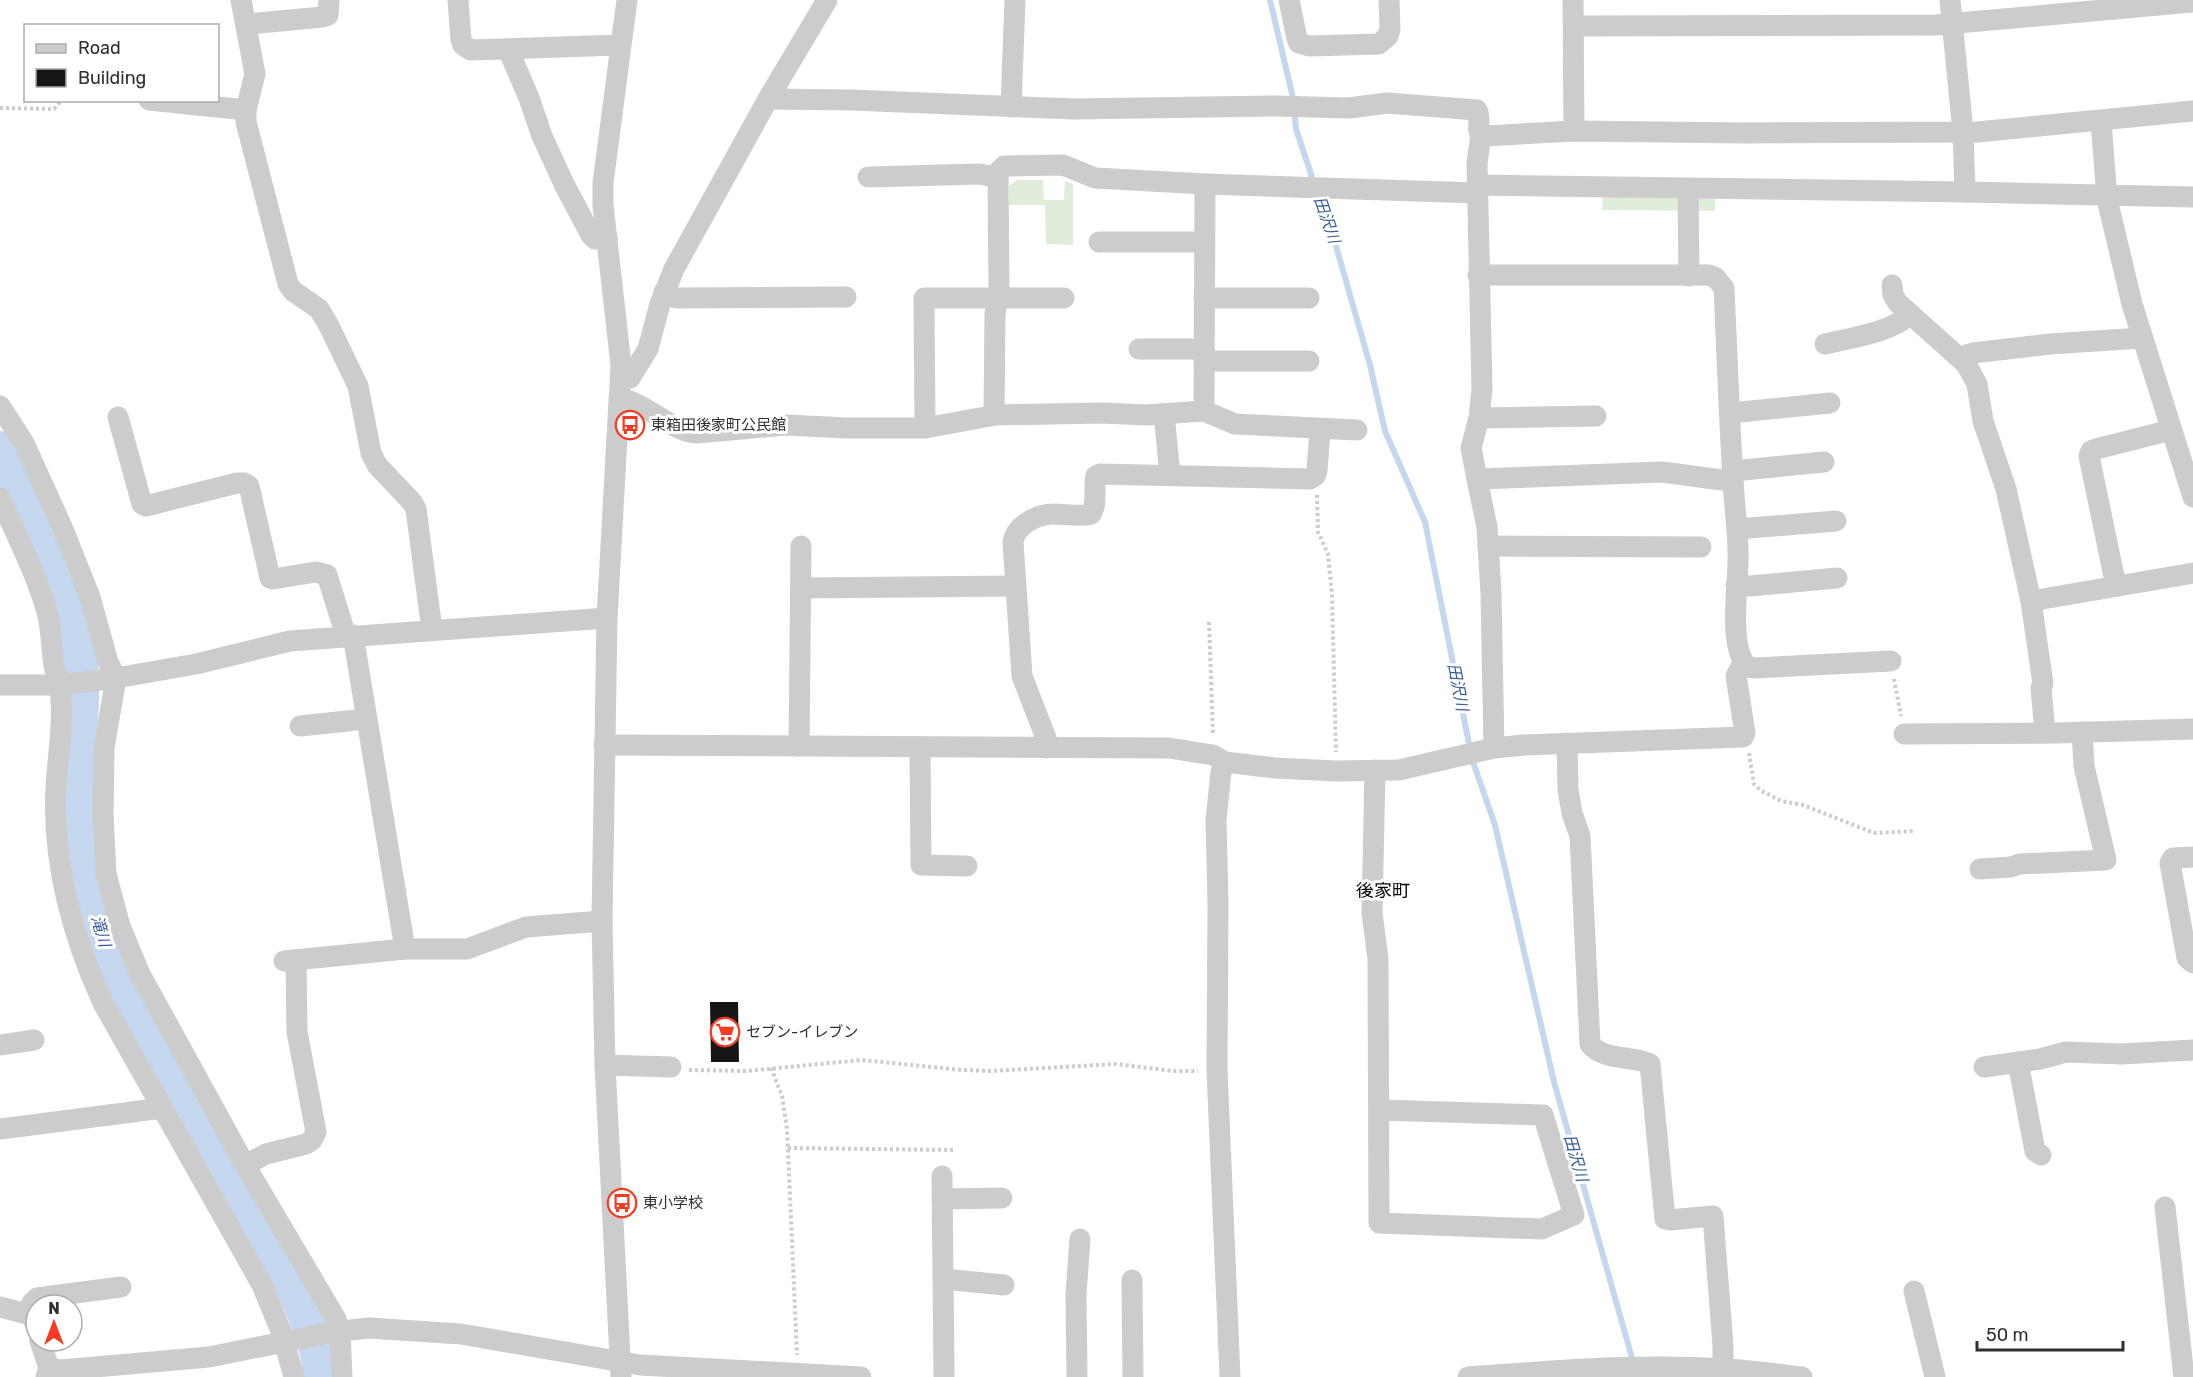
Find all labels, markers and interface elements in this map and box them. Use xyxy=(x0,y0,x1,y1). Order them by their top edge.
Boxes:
legend xyxy=(24,24,219,102)
text: Road xyxy=(78,37,121,59)
text: Building xyxy=(78,67,146,89)
water label: 田沢川 xyxy=(1310,194,1344,248)
bus stop icon: 東箱田後家町公民館 xyxy=(614,409,646,441)
place label: 東箱田後家町公民館 xyxy=(651,416,786,434)
water label: 田沢川 xyxy=(1444,662,1472,714)
district label: 後家町 xyxy=(1356,880,1410,902)
water label: 滝川 xyxy=(87,913,115,951)
supermarket icon: セブン-イレブン xyxy=(709,1016,741,1048)
place label: セブン-イレブン xyxy=(746,1023,858,1041)
water label: 田沢川 xyxy=(1560,1132,1592,1186)
bus stop icon: 東小学校 xyxy=(606,1187,638,1219)
place label: 東小学校 xyxy=(643,1194,703,1212)
north arrow xyxy=(24,1293,84,1353)
text: N xyxy=(48,1299,60,1318)
scale bar xyxy=(1977,1314,2122,1352)
text: 50 m xyxy=(1986,1324,2029,1346)

